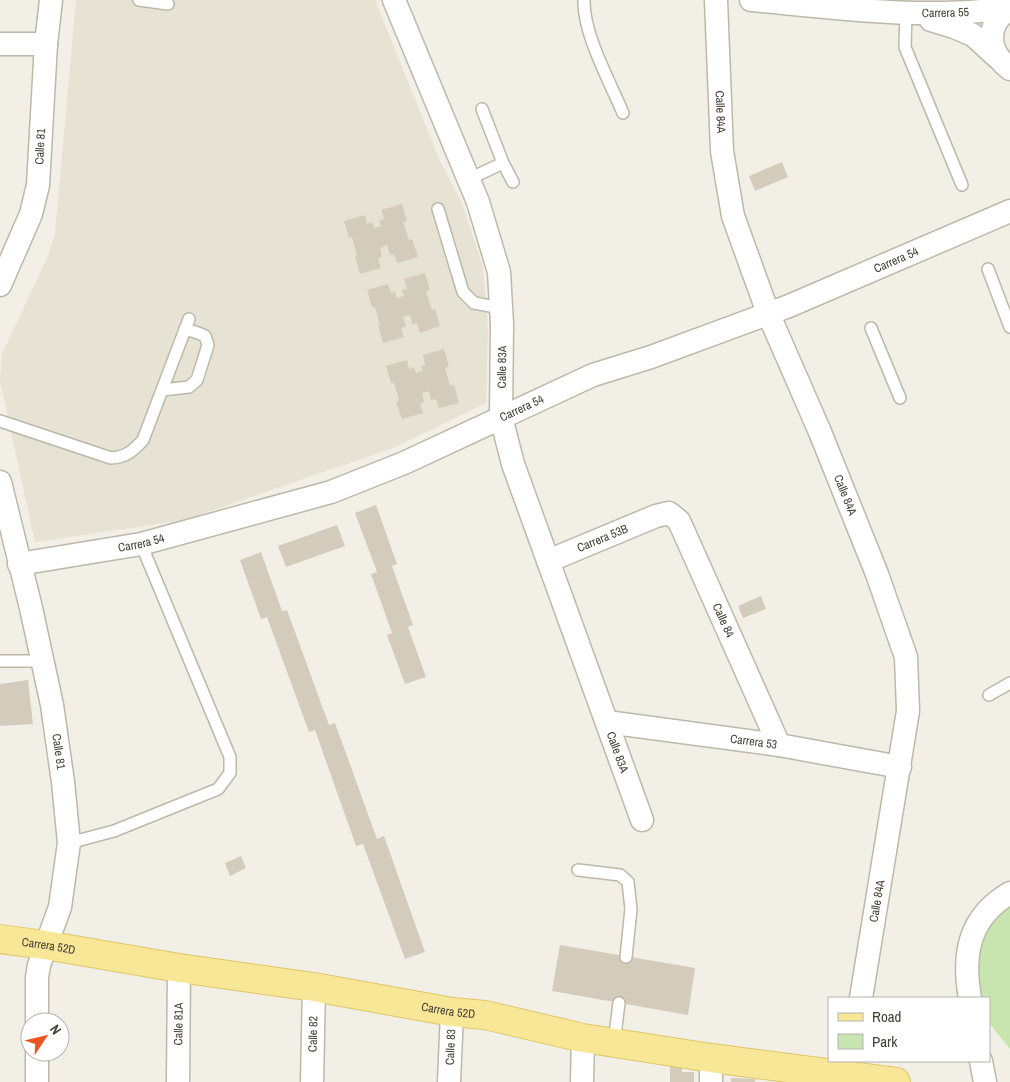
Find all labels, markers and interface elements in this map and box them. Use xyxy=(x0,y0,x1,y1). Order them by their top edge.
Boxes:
street label: Carrera 55 xyxy=(922,4,970,21)
street label: Calle 84A xyxy=(712,90,729,134)
street label: Calle 81 xyxy=(31,127,49,165)
street label: Carrera 54 xyxy=(871,243,921,277)
street label: Calle 83A xyxy=(494,345,510,388)
street label: Carrera 54 xyxy=(497,391,547,425)
street label: Calle 84A xyxy=(830,472,861,518)
street label: Carrera 53B xyxy=(575,520,631,556)
street label: Carrera 54 xyxy=(117,530,167,556)
street label: Calle 84 xyxy=(709,601,738,641)
street label: Calle 83A xyxy=(603,729,632,775)
street label: Carrera 53 xyxy=(729,731,778,753)
street label: Calle 81 xyxy=(48,732,69,771)
street label: Calle 84A xyxy=(865,878,889,923)
street label: Carrera 52D xyxy=(21,934,77,958)
legend xyxy=(828,997,990,1062)
street label: Carrera 52D xyxy=(420,999,476,1022)
street label: Calle 81A xyxy=(170,1002,187,1045)
text: Road xyxy=(872,1006,901,1027)
north arrow xyxy=(20,1012,70,1062)
street label: Calle 82 xyxy=(305,1016,321,1052)
text: N xyxy=(46,1021,65,1038)
street label: Calle 83 xyxy=(442,1029,459,1065)
text: Park xyxy=(872,1031,898,1052)

